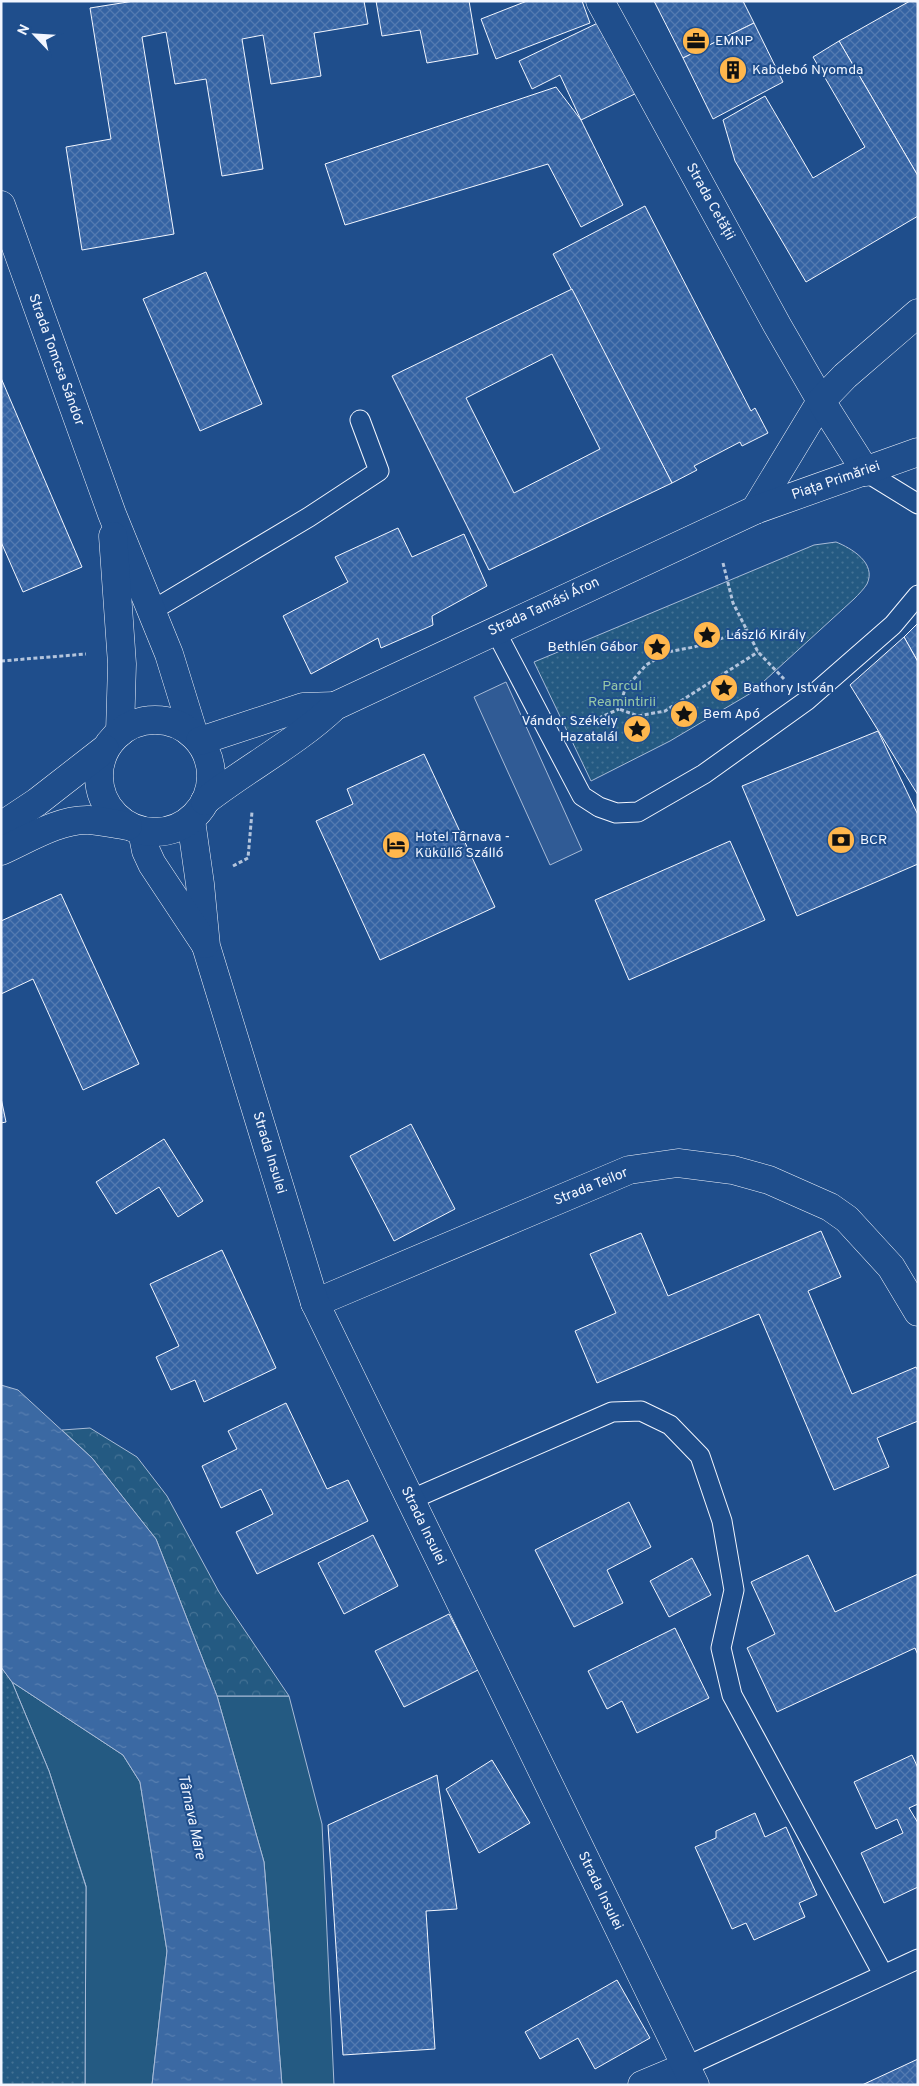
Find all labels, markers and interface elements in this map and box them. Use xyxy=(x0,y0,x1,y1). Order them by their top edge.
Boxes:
north arrow xyxy=(10,10,60,60)
text: N xyxy=(15,22,34,38)
office icon: EMNP xyxy=(681,26,711,56)
place label: EMNP xyxy=(715,33,753,50)
building icon: Kabdebó Nyomda xyxy=(718,55,748,85)
place label: Kabdebó Nyomda xyxy=(752,62,863,79)
street label: Strada Cetății xyxy=(682,161,738,243)
street label: Strada Tomcsa Sándor xyxy=(24,292,88,429)
street label: Piața Primăriei xyxy=(790,458,882,504)
street label: Strada Tamási Áron xyxy=(485,573,602,640)
place icon: László Király xyxy=(692,620,722,650)
place label: László Király xyxy=(726,627,806,644)
place icon: Bethlen Gábor xyxy=(642,632,672,662)
place label: Bethlen Gábor xyxy=(548,639,639,656)
place icon: Bathory István xyxy=(709,673,739,703)
park label: Parcul Reamintirii xyxy=(588,678,656,711)
place label: Bathory István xyxy=(743,680,834,697)
place icon: Bem Apó xyxy=(669,699,699,729)
place label: Bem Apó xyxy=(703,706,760,723)
place label: Vándor Székely Hazatalál xyxy=(522,713,618,746)
place icon: Vándor Székely Hazatalál xyxy=(622,714,652,744)
bank icon: BCR xyxy=(826,825,856,855)
place label: Hotel Târnava - Küküllő Szálló xyxy=(415,829,510,862)
hotel icon: Hotel Târnava - Küküllő Szálló xyxy=(381,830,411,860)
place label: BCR xyxy=(860,832,887,849)
street label: Strada Insulei xyxy=(248,1110,290,1196)
street label: Strada Teilor xyxy=(551,1164,631,1210)
street label: Strada Insulei xyxy=(397,1484,449,1568)
water label: Târnava Mare xyxy=(173,1773,209,1862)
street label: Strada Insulei xyxy=(574,1849,626,1933)

